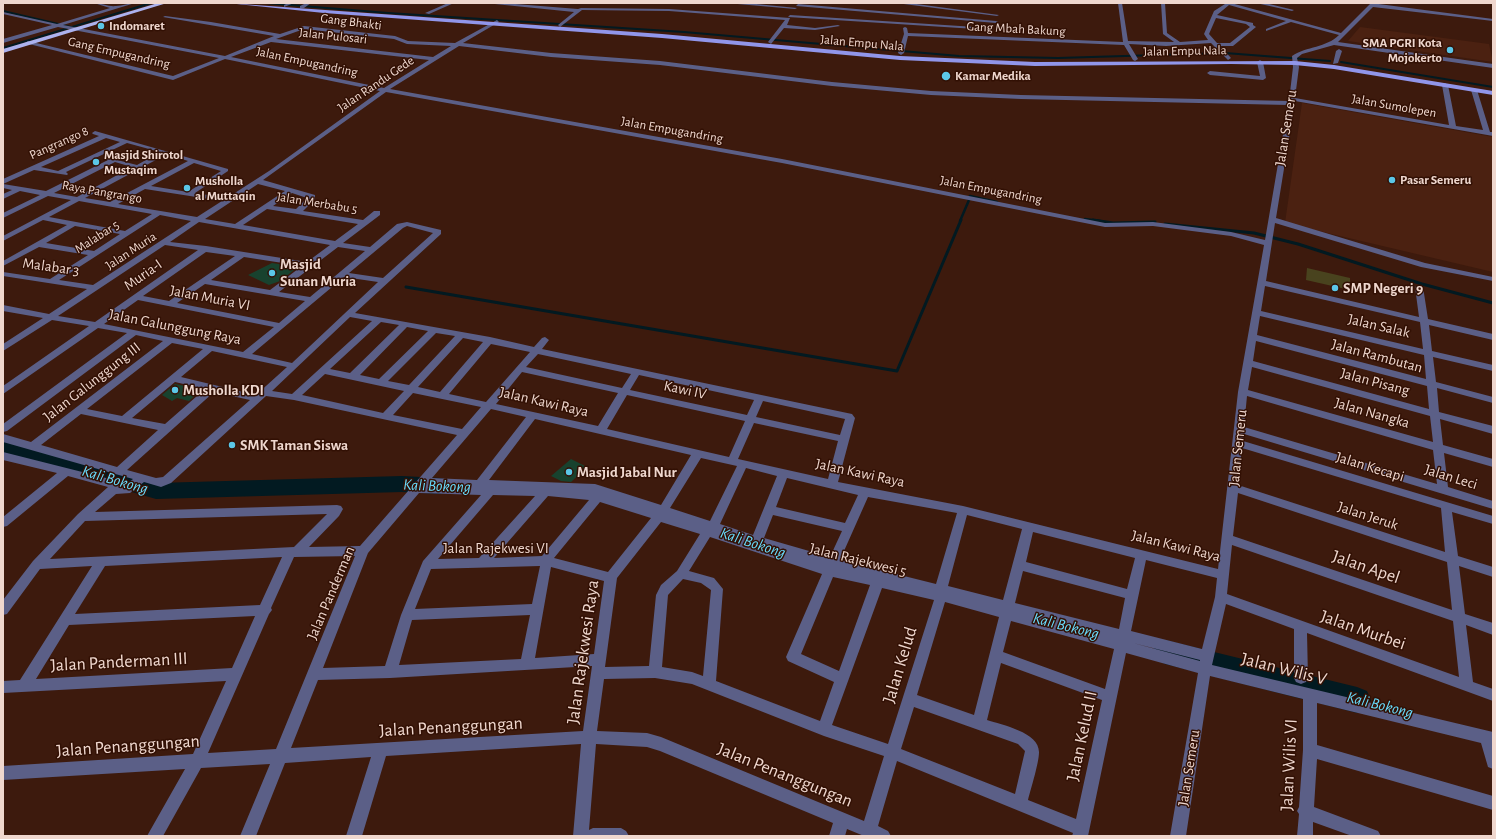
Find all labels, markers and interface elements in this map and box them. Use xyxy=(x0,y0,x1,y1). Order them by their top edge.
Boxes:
street label: Gang Bhakti xyxy=(319,10,383,34)
place label: Indomaret xyxy=(109,18,165,34)
street label: Gang Mbah Bakung xyxy=(966,19,1066,39)
marker: Indomaret xyxy=(96,21,106,31)
street label: Jalan Pulosari xyxy=(298,25,368,47)
street label: Jalan Empu Nala xyxy=(820,32,904,54)
street label: Gang Empugandring xyxy=(66,34,172,72)
place label: SMA PGRI Kota Mojokerto xyxy=(1363,35,1442,66)
street label: Jalan Empu Nala xyxy=(1143,42,1227,60)
street label: Jalan Empugandring xyxy=(255,44,359,80)
marker: SMA PGRI Kota Mojokerto xyxy=(1445,45,1455,55)
street label: Jalan Randu Gede xyxy=(335,53,417,115)
place label: Kamar Medika xyxy=(955,68,1031,84)
marker: Kamar Medika xyxy=(940,70,952,82)
street label: Jalan Semeru xyxy=(1271,89,1301,167)
street label: Jalan Sumolepen xyxy=(1350,91,1438,121)
street label: Jalan Empugandring xyxy=(620,113,724,147)
street label: Pangrango 8 xyxy=(27,123,91,163)
place label: Masjid Shirotol Mustaqim xyxy=(104,147,183,178)
marker: Masjid Shirotol Mustaqim xyxy=(91,157,101,167)
street label: Jalan Empugandring xyxy=(939,172,1043,208)
place label: Pasar Semeru xyxy=(1400,172,1471,188)
place label: Musholla al Muttaqin xyxy=(195,173,256,204)
marker: Pasar Semeru xyxy=(1387,175,1397,185)
street label: Raya Pangrango xyxy=(61,177,143,207)
marker: Musholla al Muttaqin xyxy=(182,183,192,193)
street label: Jalan Merbabu 5 xyxy=(276,189,358,217)
street label: Malabar 5 xyxy=(72,217,122,257)
street label: Jalan Muria xyxy=(103,229,159,273)
street label: Malabar 3 xyxy=(21,254,81,280)
street label: Muria-I xyxy=(120,255,166,295)
place label: Masjid Sunan Muria xyxy=(280,255,356,290)
marker: Masjid Sunan Muria xyxy=(267,268,277,278)
place label: SMP Negeri 9 xyxy=(1343,279,1423,297)
street label: Jalan Muria VI xyxy=(168,281,252,315)
marker: SMP Negeri 9 xyxy=(1330,283,1340,293)
street label: Jalan Galunggung Raya xyxy=(107,305,243,349)
street label: Jalan Salak xyxy=(1346,310,1412,342)
street label: Jalan Rambutan xyxy=(1330,335,1424,377)
street label: Jalan Galunggung III xyxy=(40,338,144,426)
street label: Jalan Pisang xyxy=(1338,364,1412,400)
street label: Kawi IV xyxy=(662,377,708,403)
place label: Musholla KDI xyxy=(183,381,264,399)
street label: Jalan Kawi Raya xyxy=(498,383,590,421)
marker: Musholla KDI xyxy=(170,385,180,395)
street label: Jalan Nangka xyxy=(1332,394,1412,432)
street label: Jalan Semeru xyxy=(1225,409,1251,487)
place label: SMK Taman Siswa xyxy=(240,436,348,454)
marker: SMK Taman Siswa xyxy=(227,440,237,450)
street label: Jalan Kecapi xyxy=(1334,448,1406,486)
street label: Jalan Kawi Raya xyxy=(814,455,906,491)
street label: Jalan Leci xyxy=(1422,460,1480,494)
water label: Kali Bokong xyxy=(80,461,150,499)
place label: Masjid Jabal Nur xyxy=(577,463,677,481)
marker: Masjid Jabal Nur xyxy=(564,467,574,477)
water label: Kali Bokong xyxy=(403,475,471,497)
street label: Jalan Jeruk xyxy=(1335,498,1401,534)
water label: Kali Bokong xyxy=(718,523,788,563)
street label: Jalan Kawi Raya xyxy=(1130,526,1222,566)
street label: Jalan Rajekwesi VI xyxy=(443,539,549,557)
street label: Jalan Rajekwesi 5 xyxy=(808,539,908,581)
street label: Jalan Panderman xyxy=(303,543,359,643)
street label: Jalan Apel xyxy=(1329,545,1403,589)
street label: Jalan Rajekwesi Raya xyxy=(562,579,604,725)
street label: Jalan Murbei xyxy=(1317,605,1409,655)
water label: Kali Bokong xyxy=(1031,608,1101,644)
street label: Jalan Kelud xyxy=(878,624,922,706)
street label: Jalan Panderman III xyxy=(50,648,188,676)
street label: Jalan Wilis V xyxy=(1239,648,1329,690)
water label: Kali Bokong xyxy=(1345,687,1415,723)
street label: Jalan Kelud II xyxy=(1062,689,1102,783)
street label: Jalan Penanggungan xyxy=(379,712,523,742)
street label: Jalan Wilis VI xyxy=(1276,718,1302,812)
street label: Jalan Semeru xyxy=(1174,729,1204,807)
street label: Jalan Penanggungan xyxy=(56,730,200,762)
street label: Jalan Penanggungan xyxy=(714,738,856,812)

